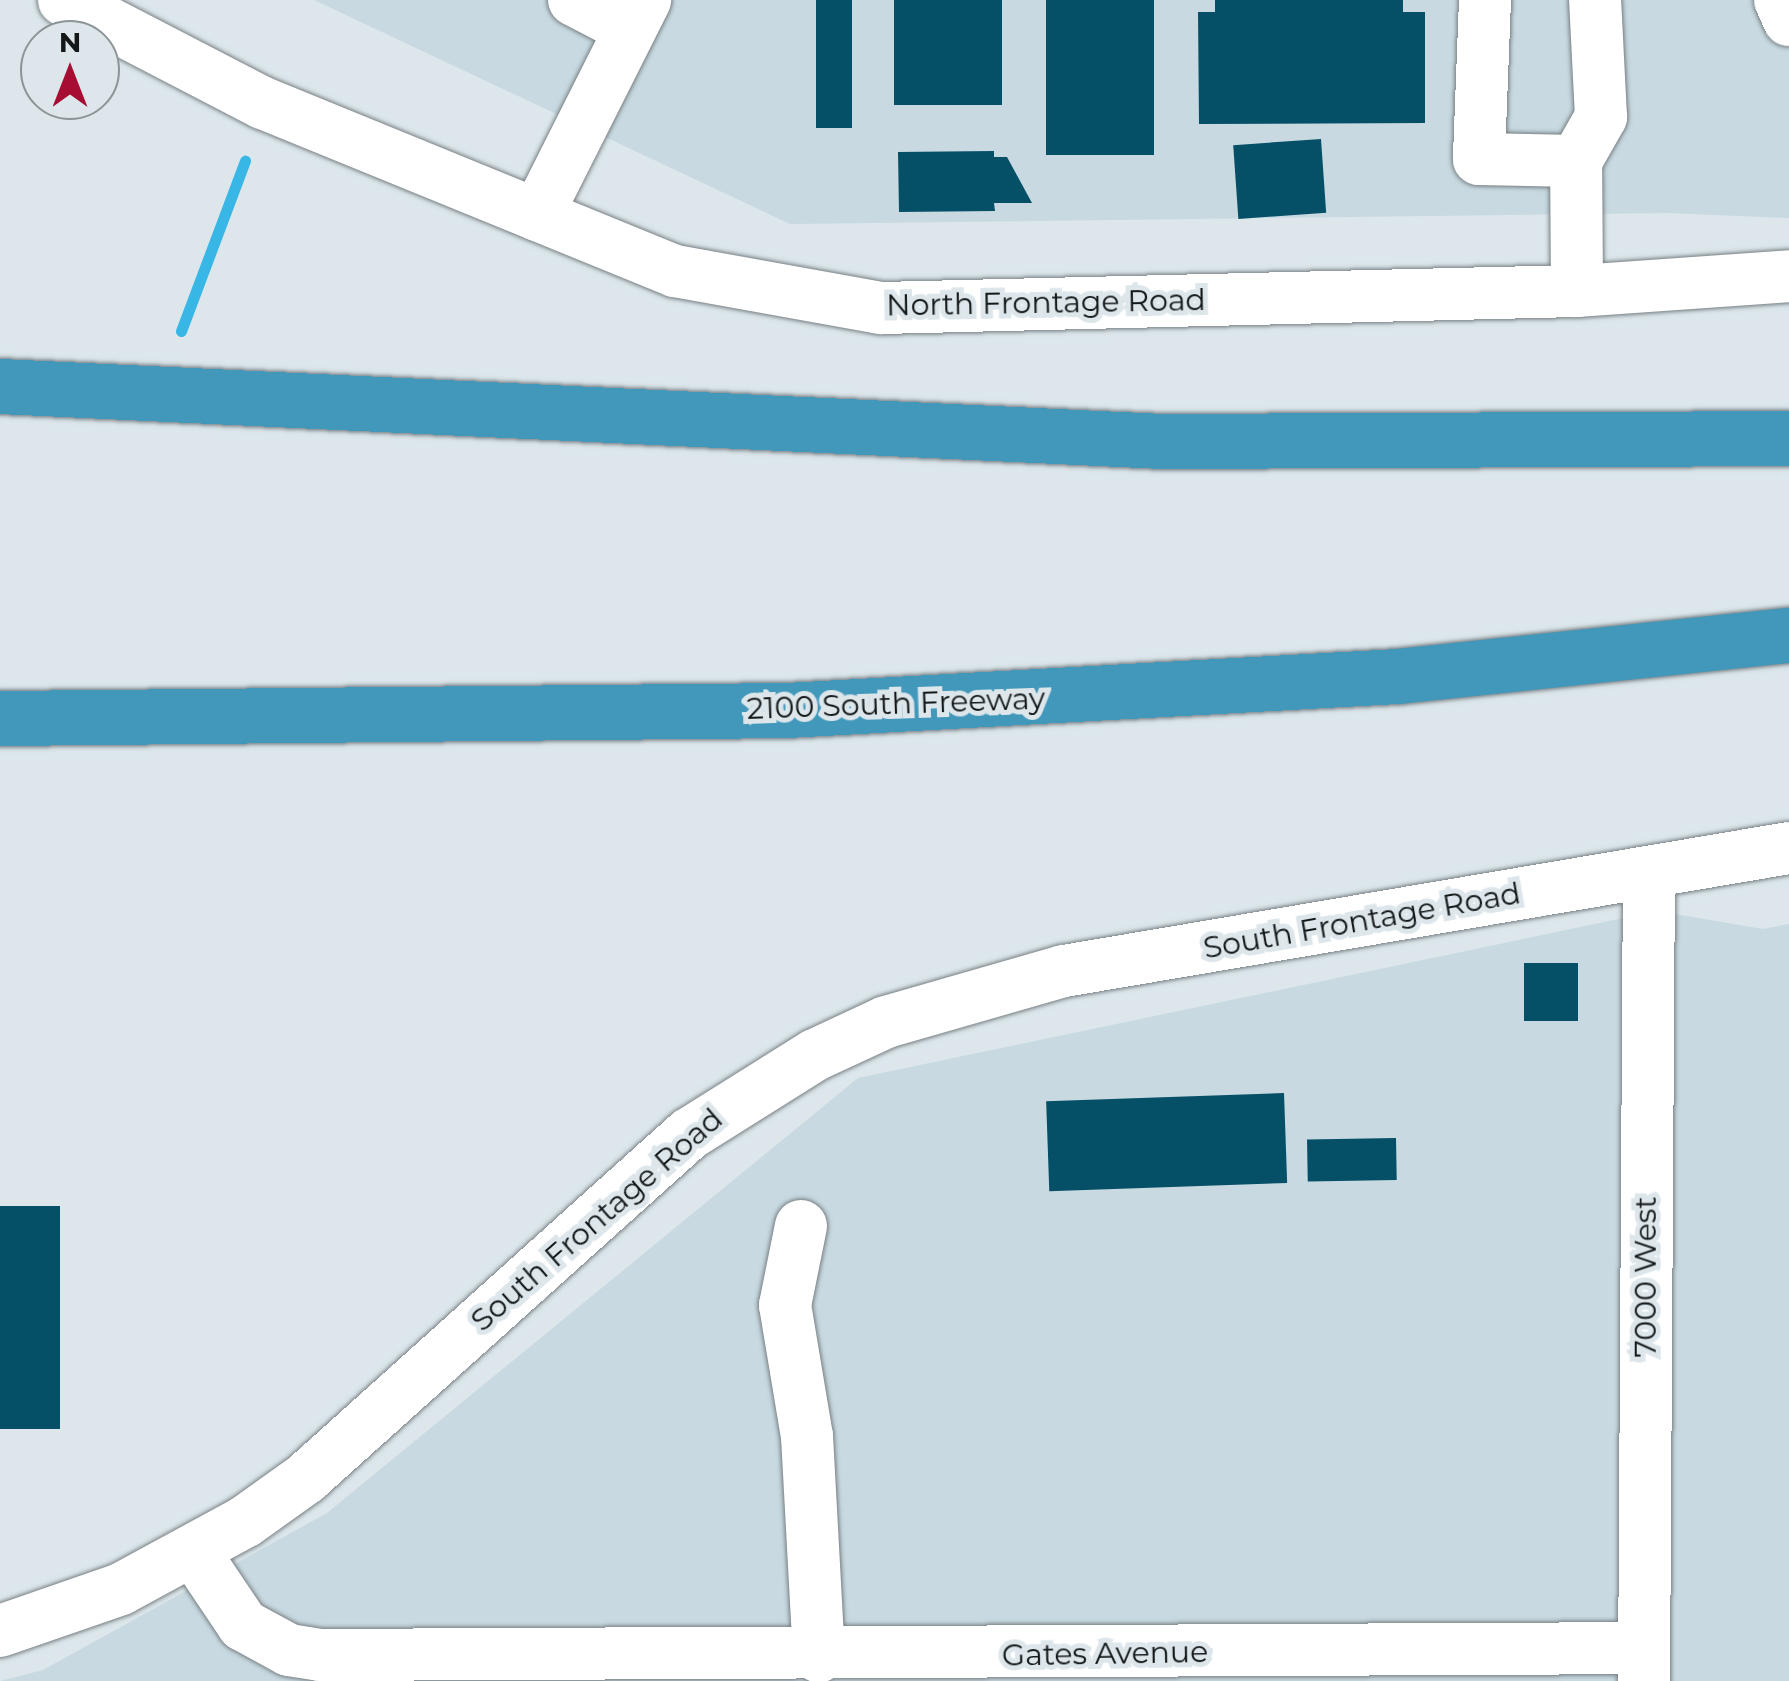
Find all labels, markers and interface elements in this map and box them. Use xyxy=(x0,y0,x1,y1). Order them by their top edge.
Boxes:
north arrow xyxy=(20,20,120,120)
text: N xyxy=(59,25,81,59)
street label: North Frontage Road xyxy=(886,282,1206,324)
street label: 2100 South Freeway xyxy=(746,681,1046,727)
street label: South Frontage Road xyxy=(1201,875,1523,967)
street label: South Frontage Road xyxy=(464,1101,730,1339)
street label: 7000 West xyxy=(1628,1196,1664,1358)
street label: Gates Avenue xyxy=(1002,1634,1208,1674)

